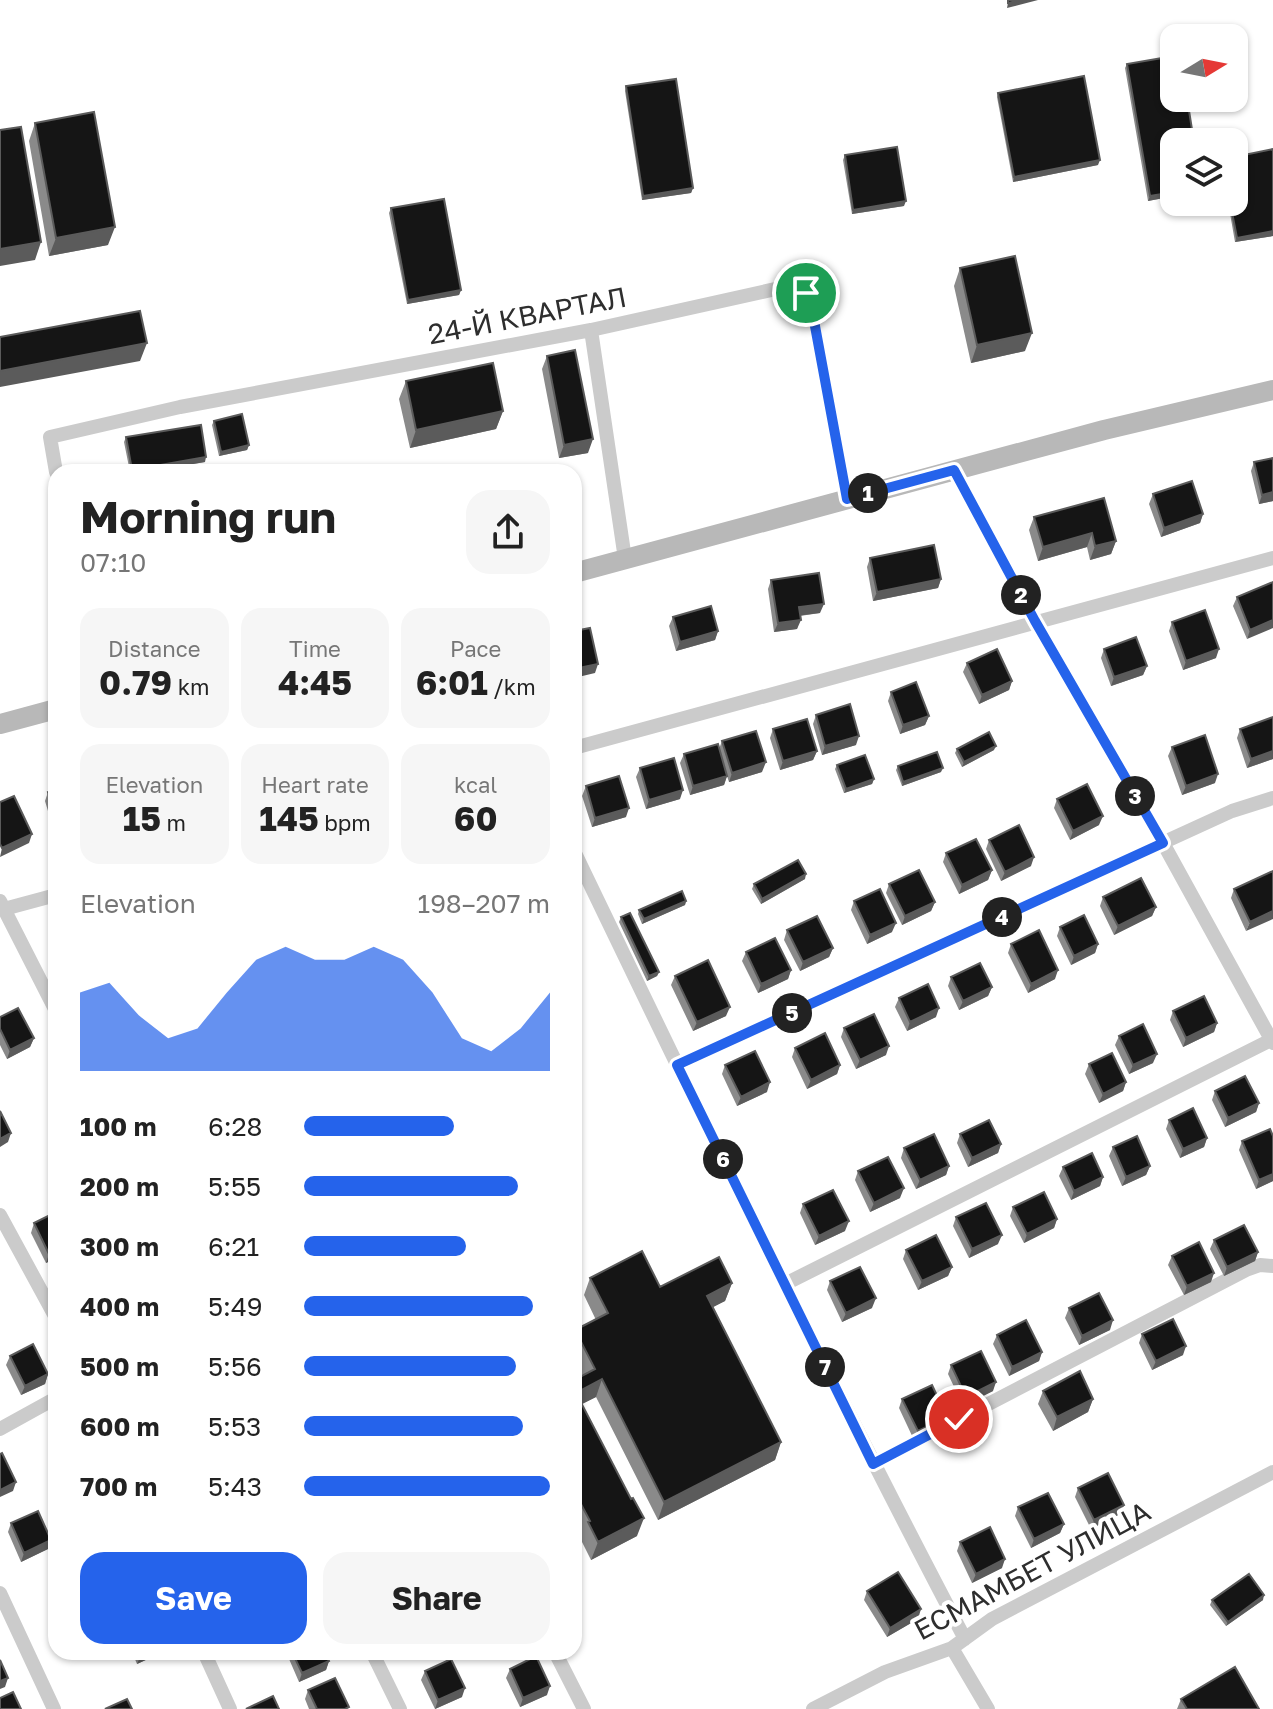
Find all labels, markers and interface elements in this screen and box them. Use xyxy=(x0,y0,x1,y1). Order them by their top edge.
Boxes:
north arrow xyxy=(1160,24,1248,112)
map controls xyxy=(1160,24,1248,216)
button: layers xyxy=(1160,128,1248,216)
pin xyxy=(772,259,840,327)
icon: arrive xyxy=(784,271,828,315)
street label: 24-Й КВАРТАЛ xyxy=(425,280,629,350)
pin: 1 xyxy=(848,473,888,513)
text: 1 xyxy=(862,479,874,506)
text: Morning run xyxy=(80,490,336,543)
button: share xyxy=(466,490,550,574)
text: 07:10 xyxy=(80,547,146,578)
pin: 2 xyxy=(1001,575,1041,615)
text: 2 xyxy=(1014,581,1028,608)
text: Distance xyxy=(108,635,201,662)
text: Time xyxy=(289,635,341,662)
text: Pace xyxy=(450,635,501,662)
text: 0.79 xyxy=(99,662,172,702)
text: 4:45 xyxy=(278,662,352,702)
text: 6:01 xyxy=(416,662,488,702)
text: km xyxy=(172,673,210,700)
text: /km xyxy=(488,673,536,700)
text: Elevation xyxy=(105,771,203,798)
text: Heart rate xyxy=(261,771,369,798)
text: kcal xyxy=(454,771,497,798)
pin: 3 xyxy=(1115,776,1155,816)
text: 3 xyxy=(1128,782,1142,809)
text: 15 xyxy=(123,798,161,838)
text: 145 xyxy=(259,798,319,838)
text: 60 xyxy=(454,798,498,838)
text: m xyxy=(161,809,186,836)
text: bpm xyxy=(319,809,371,836)
text: Elevation xyxy=(80,888,196,919)
text: 198–207 m xyxy=(418,888,550,919)
pin: 4 xyxy=(982,897,1022,937)
text: 4 xyxy=(995,903,1009,930)
pin: 5 xyxy=(772,993,812,1033)
text: 5 xyxy=(785,999,799,1026)
text: 100 m xyxy=(80,1111,156,1142)
text: 6:28 xyxy=(208,1111,262,1142)
pin: 6 xyxy=(703,1139,743,1179)
text: 6 xyxy=(716,1145,730,1172)
text: 200 m xyxy=(80,1171,159,1202)
text: 5:55 xyxy=(208,1171,261,1202)
text: 300 m xyxy=(80,1231,159,1262)
text: 6:21 xyxy=(208,1231,259,1262)
text: 400 m xyxy=(80,1291,159,1322)
text: 5:49 xyxy=(208,1291,262,1322)
pin: 7 xyxy=(805,1347,845,1387)
text: 500 m xyxy=(80,1351,159,1382)
text: 5:56 xyxy=(208,1351,262,1382)
text: 7 xyxy=(819,1353,831,1380)
pin xyxy=(925,1385,993,1453)
icon: check xyxy=(937,1397,981,1441)
text: 600 m xyxy=(80,1411,160,1442)
text: 5:53 xyxy=(208,1411,261,1442)
text: 700 m xyxy=(80,1471,157,1502)
text: 5:43 xyxy=(208,1471,262,1502)
street label: ЕСМАМБЕТ УЛИЦА xyxy=(908,1494,1156,1646)
button: Save xyxy=(80,1552,307,1644)
button: Share xyxy=(323,1552,550,1644)

